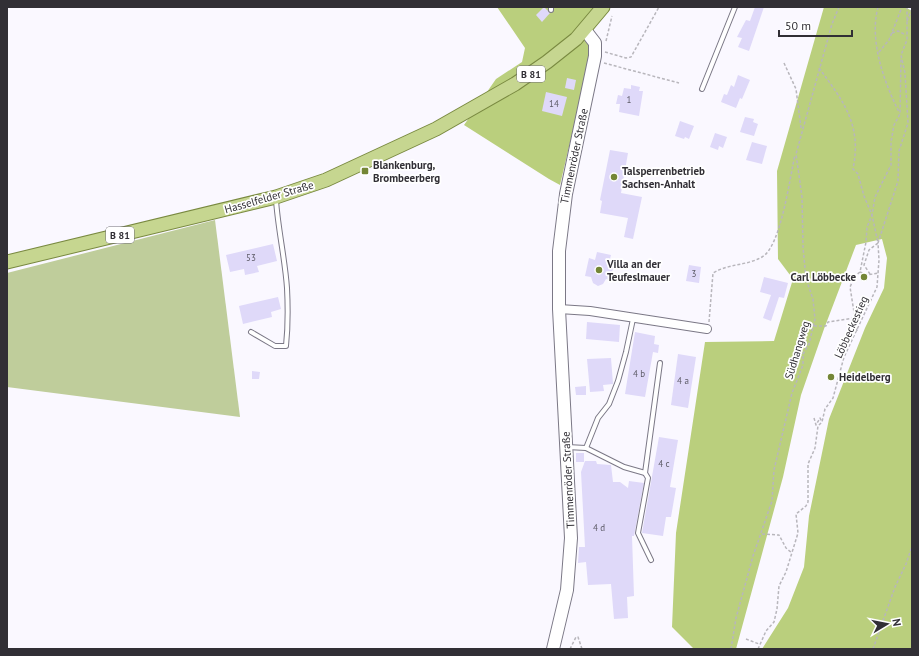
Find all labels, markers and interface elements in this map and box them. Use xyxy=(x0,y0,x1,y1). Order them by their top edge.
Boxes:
scale bar xyxy=(779,12,852,38)
text: 50 m xyxy=(785,18,811,33)
road number: B 81 xyxy=(517,66,545,82)
house number: 1 xyxy=(627,94,632,105)
house number: 14 xyxy=(549,98,559,109)
street label: Timmenröder Straße xyxy=(557,107,591,205)
place label: Blankenburg, Brombeerberg xyxy=(373,158,440,185)
place label: Talsperrenbetrieb Sachsen-Anhalt xyxy=(622,164,705,191)
marker: Blankenburg, Brombeerberg xyxy=(360,166,370,176)
marker: Talsperrenbetrieb Sachsen-Anhalt xyxy=(609,172,619,182)
street label: Hasselfelder Straße xyxy=(223,177,316,216)
road number: B 81 xyxy=(106,227,134,243)
house number: 53 xyxy=(246,252,256,263)
place label: Villa an der Teufeslmauer xyxy=(606,257,670,284)
marker: Villa an der Teufeslmauer xyxy=(594,265,604,275)
house number: 3 xyxy=(692,268,697,279)
place label: Carl Löbbecke xyxy=(791,270,856,284)
marker: Carl Löbbecke xyxy=(859,272,869,282)
street label: Löbbeckestieg xyxy=(831,294,871,360)
street label: Südhangweg xyxy=(781,319,813,381)
house number: 4 b xyxy=(633,368,645,379)
place label: Heidelberg xyxy=(839,370,891,384)
marker: Heidelberg xyxy=(826,372,836,382)
house number: 4 a xyxy=(677,375,689,386)
street label: Timmenröder Straße xyxy=(558,431,578,529)
house number: 4 c xyxy=(658,458,670,469)
house number: 4 d xyxy=(593,522,605,533)
north arrow xyxy=(867,604,907,644)
text: N xyxy=(889,617,904,627)

